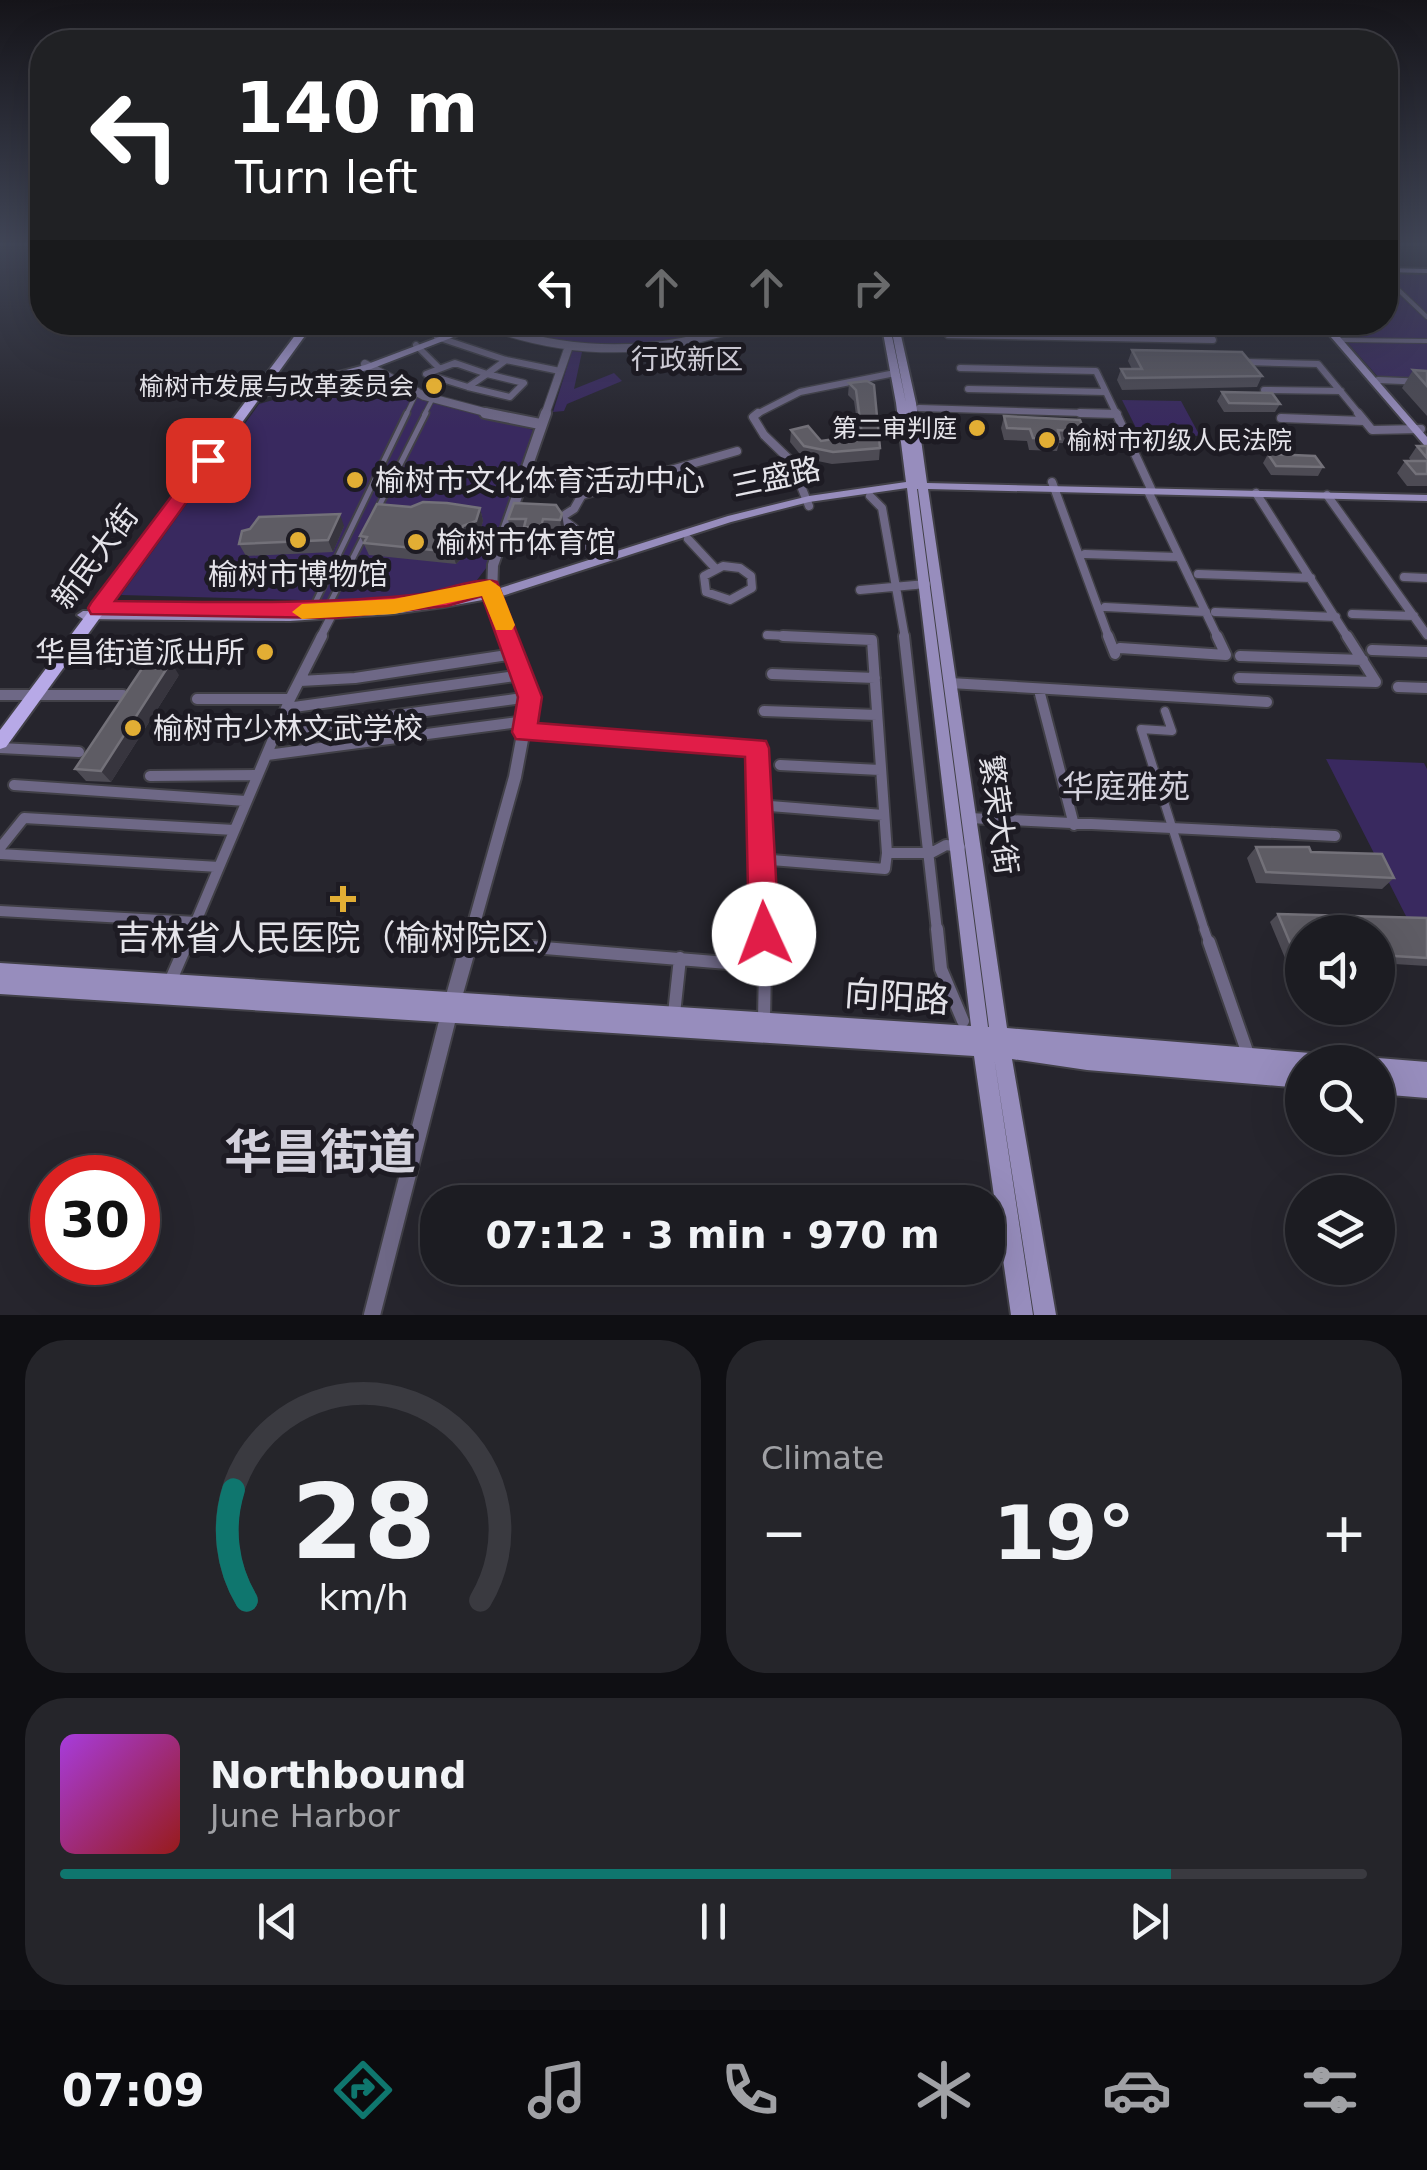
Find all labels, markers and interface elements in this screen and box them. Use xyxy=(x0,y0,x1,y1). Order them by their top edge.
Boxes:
text: 140 m xyxy=(235,67,478,149)
icon: left xyxy=(70,70,200,200)
text: Turn left xyxy=(235,151,418,204)
icon: left xyxy=(529,260,584,315)
icon: ahead xyxy=(634,260,689,315)
icon: ahead xyxy=(739,260,794,315)
icon: right xyxy=(844,260,899,315)
district label: 行政新区 xyxy=(631,343,743,376)
place label: 榆树市发展与改革委员会 xyxy=(139,372,414,401)
marker: 榆树市发展与改革委员会 xyxy=(423,375,445,397)
place label: 第二审判庭 xyxy=(832,414,957,443)
marker: 第二审判庭 xyxy=(966,417,988,439)
pin xyxy=(166,418,251,503)
place label: 榆树市初级人民法院 xyxy=(1067,426,1292,455)
marker: 榆树市初级人民法院 xyxy=(1036,429,1058,451)
icon: arrive xyxy=(181,433,236,488)
street label: 三盛路 xyxy=(728,451,824,503)
place label: 榆树市文化体育活动中心 xyxy=(375,463,705,498)
marker: 榆树市文化体育活动中心 xyxy=(344,469,366,491)
street label: 新民大街 xyxy=(45,499,145,615)
place label: 榆树市体育馆 xyxy=(436,525,616,560)
marker: 榆树市博物馆 xyxy=(287,529,309,551)
marker: 榆树市体育馆 xyxy=(405,531,427,553)
place label: 榆树市博物馆 xyxy=(208,557,388,592)
place label: 华昌街道派出所 xyxy=(35,635,245,670)
marker: 华昌街道派出所 xyxy=(254,641,276,663)
place label: 榆树市少林文武学校 xyxy=(153,711,423,746)
marker: 榆树市少林文武学校 xyxy=(122,717,144,739)
street label: 繁荣大街 xyxy=(973,753,1025,877)
district label: 华庭雅苑 xyxy=(1062,768,1190,806)
position arrow xyxy=(712,882,816,986)
marker: 吉林省人民医院（榆树院区） xyxy=(330,886,356,912)
map controls xyxy=(1285,915,1395,1285)
button: sound xyxy=(1285,915,1395,1025)
place label: 吉林省人民医院（榆树院区） xyxy=(115,918,571,958)
street label: 向阳路 xyxy=(843,973,951,1021)
button: search xyxy=(1285,1045,1395,1155)
district label: 华昌街道 xyxy=(224,1124,416,1180)
speed limit sign: 30 xyxy=(30,1155,160,1285)
button: layers xyxy=(1285,1175,1395,1285)
text: 07:12 · 3 min · 970 m xyxy=(485,1213,940,1257)
text: Climate xyxy=(761,1439,884,1477)
text: 28 xyxy=(291,1461,435,1583)
text: 19° xyxy=(993,1489,1135,1577)
text: − xyxy=(761,1501,807,1565)
text: + xyxy=(1321,1501,1367,1565)
text: km/h xyxy=(318,1577,408,1618)
text: Northbound xyxy=(210,1753,466,1797)
text: June Harbor xyxy=(210,1797,400,1835)
icon: previous xyxy=(250,1894,305,1949)
icon: pause xyxy=(686,1894,741,1949)
icon: next xyxy=(1122,1894,1177,1949)
icon: directions xyxy=(328,2055,398,2125)
icon: music xyxy=(522,2055,592,2125)
icon: phone xyxy=(715,2055,785,2125)
icon: climate xyxy=(909,2055,979,2125)
icon: car xyxy=(1102,2055,1172,2125)
icon: filters xyxy=(1295,2055,1365,2125)
text: 07:09 xyxy=(62,2064,205,2117)

